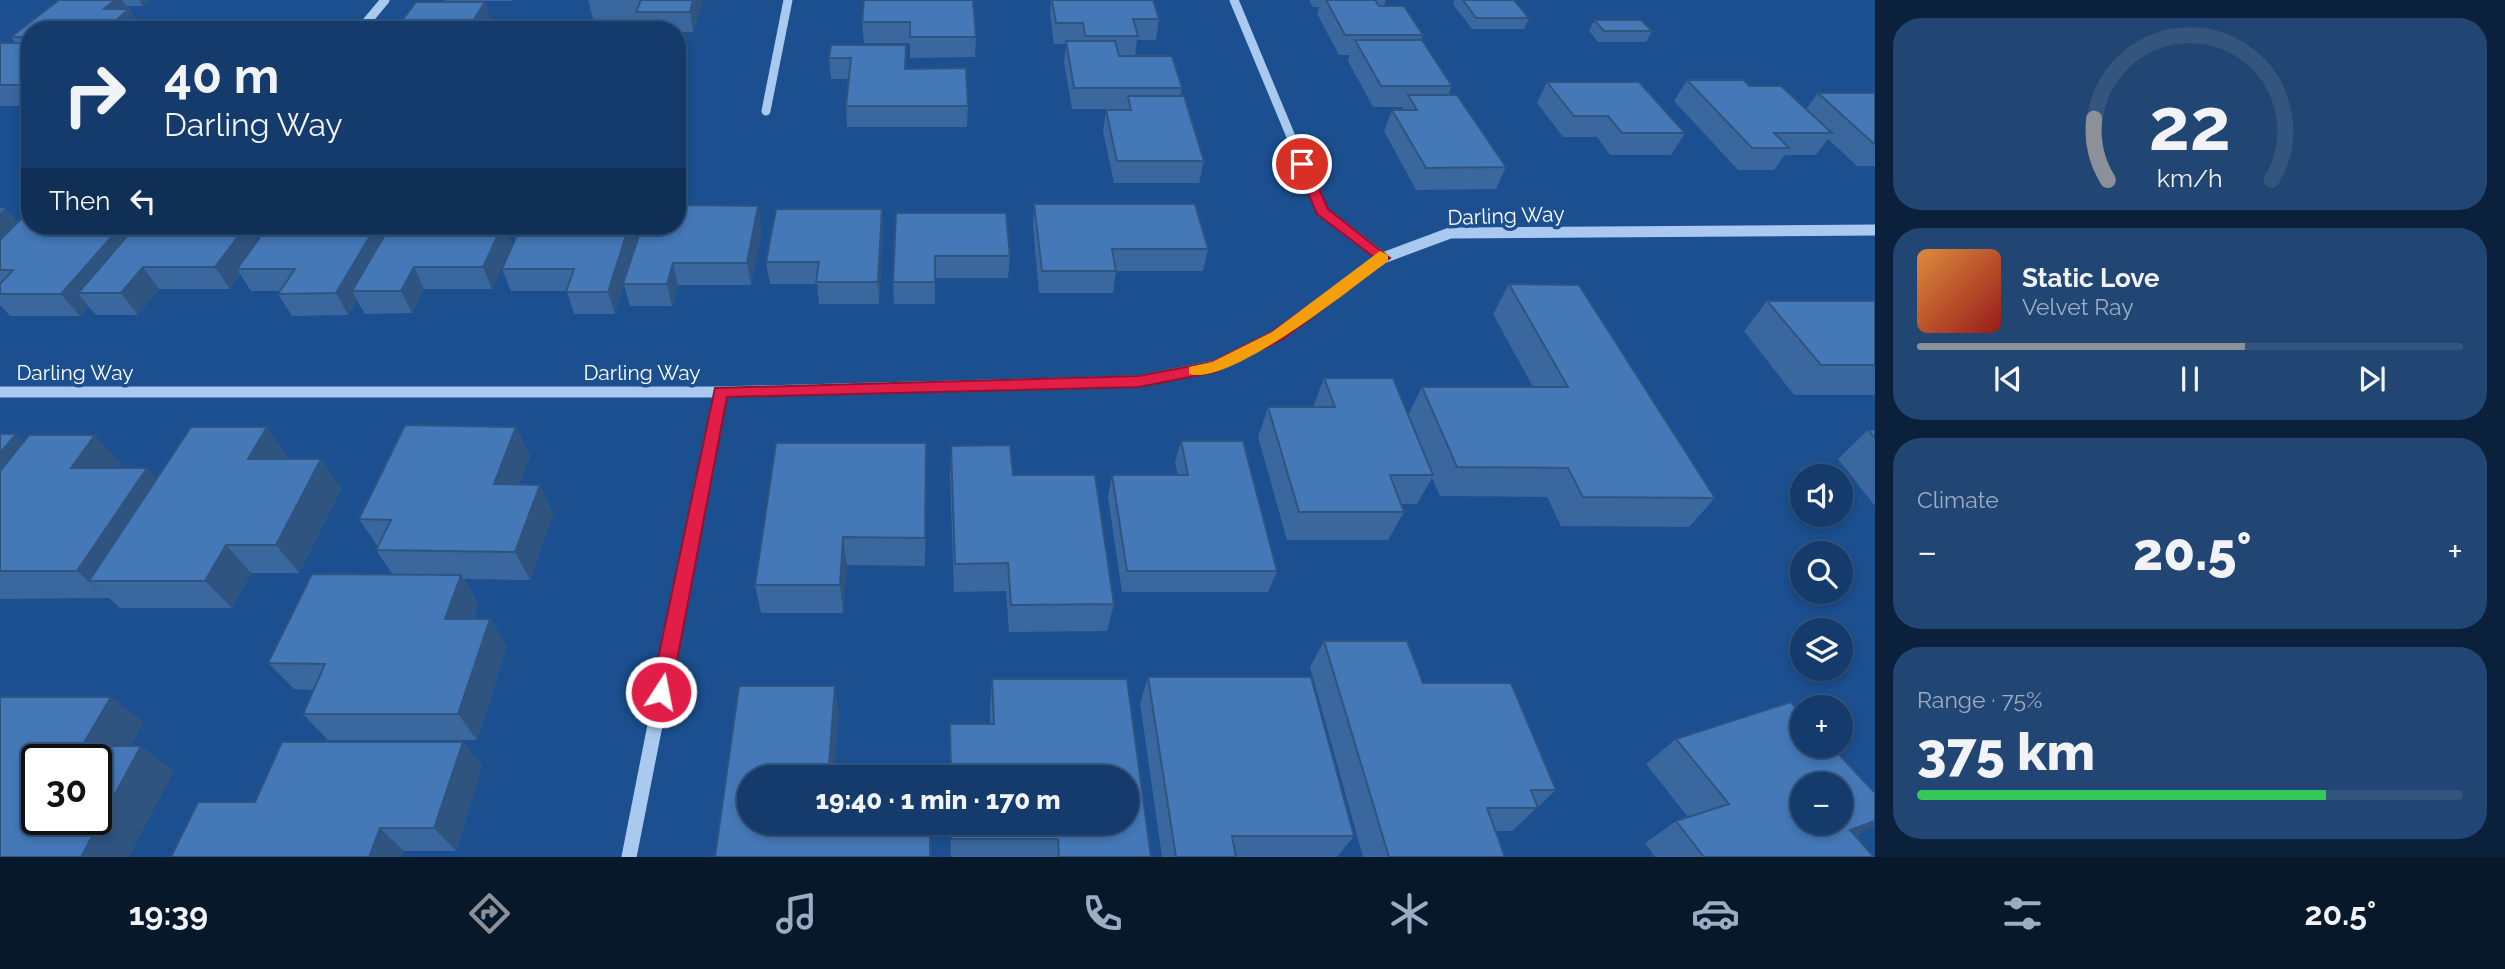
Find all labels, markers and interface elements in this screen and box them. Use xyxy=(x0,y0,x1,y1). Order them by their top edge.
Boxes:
text: 40 m xyxy=(164,47,279,104)
icon: right xyxy=(49,49,140,140)
text: 22 xyxy=(2149,82,2231,167)
text: Darling Way xyxy=(164,106,343,143)
pin xyxy=(1272,134,1332,194)
icon: arrive xyxy=(1283,145,1321,183)
text: km/h xyxy=(2157,163,2223,193)
icon: left xyxy=(124,182,162,220)
text: Then xyxy=(49,186,110,216)
street label: Darling Way xyxy=(1447,201,1565,230)
text: Static Love xyxy=(2022,263,2160,293)
text: Velvet Ray xyxy=(2022,293,2134,320)
street label: Darling Way xyxy=(16,360,134,385)
street label: Darling Way xyxy=(583,360,701,385)
icon: previous xyxy=(1989,360,2027,398)
icon: pause xyxy=(2171,360,2209,398)
icon: next xyxy=(2353,360,2391,398)
map controls xyxy=(1790,464,1853,835)
button: sound xyxy=(1790,464,1853,527)
text: Climate xyxy=(1917,486,1999,513)
text: 20.5° xyxy=(2133,521,2252,582)
text: − xyxy=(1917,529,1937,574)
text: + xyxy=(2447,529,2463,574)
button: search xyxy=(1790,541,1853,604)
button: layers xyxy=(1790,618,1853,681)
position arrow xyxy=(624,655,698,729)
text: Range · 75% xyxy=(1917,686,2042,713)
button: + xyxy=(1790,695,1853,758)
text: 375 km xyxy=(1917,721,2095,782)
speed limit sign: 30 xyxy=(21,744,112,835)
button: − xyxy=(1790,772,1853,835)
text: 19:40 · 1 min · 170 m xyxy=(815,785,1061,815)
icon: directions xyxy=(465,889,514,938)
icon: music xyxy=(772,889,821,938)
icon: phone xyxy=(1078,889,1127,938)
icon: climate xyxy=(1385,889,1434,938)
icon: car xyxy=(1691,889,1740,938)
icon: filters xyxy=(1998,889,2047,938)
text: 19:39 xyxy=(129,895,208,932)
text: 20.5° xyxy=(2304,895,2376,932)

